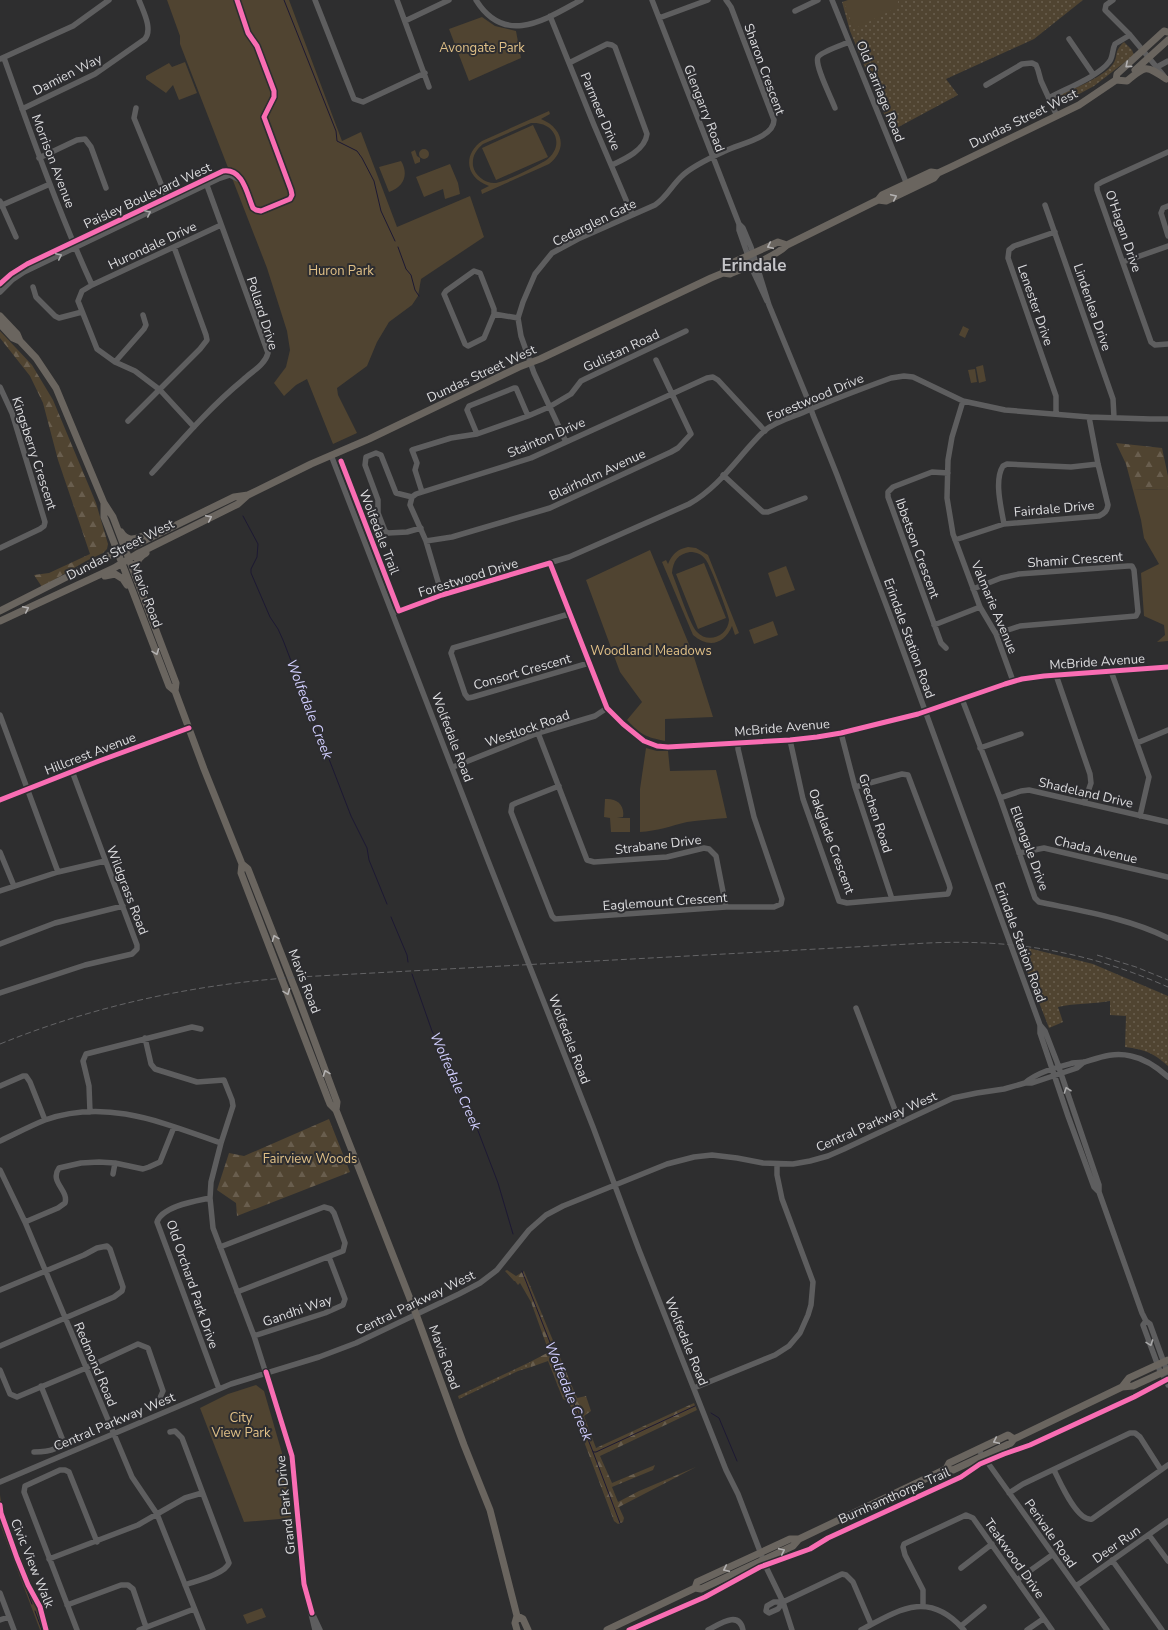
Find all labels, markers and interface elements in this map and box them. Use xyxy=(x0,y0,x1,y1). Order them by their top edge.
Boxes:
street label: Sharon Crescent xyxy=(739,21,789,118)
street label: Old Carriage Road xyxy=(852,38,909,145)
park label: Avongate Park xyxy=(439,39,525,57)
street label: Damien Way xyxy=(30,50,105,100)
one-way arrow xyxy=(1125,60,1132,67)
street label: Glengarry Road xyxy=(679,62,729,155)
street label: Parmeer Drive xyxy=(576,70,625,153)
street label: Dundas Street West xyxy=(966,85,1081,153)
street label: Morrison Avenue xyxy=(27,112,79,211)
street label: Paisley Boulevard West xyxy=(81,158,215,233)
street label: O'Hagan Drive xyxy=(1101,188,1146,275)
one-way arrow xyxy=(890,194,897,202)
street label: Cedarglen Gate xyxy=(550,195,639,251)
one-way arrow xyxy=(144,210,152,218)
street label: Hurondale Drive xyxy=(105,217,200,274)
one-way arrow xyxy=(766,241,774,249)
one-way arrow xyxy=(54,253,62,261)
district label: Erindale xyxy=(721,254,787,277)
street label: Lindenlea Drive xyxy=(1069,261,1115,353)
park label: Huron Park xyxy=(308,262,374,280)
street label: Lenester Drive xyxy=(1013,262,1057,348)
street label: Pollard Drive xyxy=(242,274,282,352)
street label: Gulistan Road xyxy=(580,325,662,376)
street label: Dundas Street West xyxy=(424,341,539,407)
street label: Forestwood Drive xyxy=(764,369,867,426)
street label: Kingsberry Crescent xyxy=(7,394,61,513)
street label: Stainton Drive xyxy=(505,413,588,462)
street label: Blairholm Avenue xyxy=(546,445,649,505)
street label: Wolfedale Trail xyxy=(355,487,404,577)
street label: Ibbetson Crescent xyxy=(891,496,944,601)
street label: Fairdale Drive xyxy=(1013,497,1095,521)
street label: Dundas Street West xyxy=(64,515,178,585)
one-way arrow xyxy=(204,515,212,523)
street label: Shamir Crescent xyxy=(1027,548,1124,572)
street label: Forestwood Drive xyxy=(416,554,520,602)
street label: Valmarie Avenue xyxy=(966,557,1022,657)
street label: Mavis Road xyxy=(126,561,167,630)
street label: Erindale Station Road xyxy=(879,576,939,701)
one-way arrow xyxy=(22,606,29,614)
park label: Woodland Meadows xyxy=(590,642,712,660)
one-way arrow xyxy=(151,649,159,656)
street label: Consort Crescent xyxy=(471,649,573,694)
street label: McBride Avenue xyxy=(1049,650,1145,674)
water label: Wolfedale Creek xyxy=(282,657,338,763)
street label: Wolfedale Road xyxy=(427,690,477,785)
street label: Westlock Road xyxy=(483,706,572,752)
street label: McBride Avenue xyxy=(734,715,831,741)
street label: Hillcrest Avenue xyxy=(42,728,139,780)
street label: Grechen Road xyxy=(854,771,896,855)
street label: Shadeland Drive xyxy=(1037,773,1135,813)
street label: Oakglade Crescent xyxy=(804,786,859,897)
street label: Ellengale Drive xyxy=(1005,803,1053,893)
street label: Strabane Drive xyxy=(614,831,702,859)
street label: Chada Avenue xyxy=(1052,832,1139,868)
street label: Wildgrass Road xyxy=(102,843,152,937)
street label: Erindale Station Road xyxy=(990,880,1050,1005)
street label: Eaglemount Crescent xyxy=(602,889,728,915)
one-way arrow xyxy=(272,934,280,941)
street label: Mavis Road xyxy=(284,947,325,1016)
one-way arrow xyxy=(282,989,290,996)
street label: Wolfedale Road xyxy=(544,992,594,1087)
water label: Wolfedale Creek xyxy=(425,1029,486,1134)
one-way arrow xyxy=(323,1069,331,1076)
street label: Central Parkway West xyxy=(813,1087,940,1157)
one-way arrow xyxy=(1063,1087,1071,1094)
park label: Fairview Woods xyxy=(263,1150,357,1168)
street label: Old Orchard Park Drive xyxy=(162,1218,223,1351)
street label: Central Parkway West xyxy=(353,1266,478,1340)
street label: Gandhi Way xyxy=(260,1291,335,1331)
street label: Wolfedale Road xyxy=(660,1294,712,1388)
street label: Redmond Road xyxy=(69,1319,121,1409)
street label: Mavis Road xyxy=(424,1323,464,1392)
water label: Wolfedale Creek xyxy=(540,1339,597,1444)
one-way arrow xyxy=(1145,1339,1153,1346)
street label: Central Parkway West xyxy=(51,1388,178,1456)
park label: City View Park xyxy=(210,1409,271,1442)
one-way arrow xyxy=(993,1436,1000,1444)
street label: Grand Park Drive xyxy=(272,1454,300,1555)
street label: Burnhamthorpe Trail xyxy=(836,1463,953,1529)
street label: Perivale Road xyxy=(1020,1496,1081,1572)
street label: Teakwood Drive xyxy=(980,1515,1049,1602)
street label: Civic View Walk xyxy=(6,1516,58,1611)
street label: Deer Run xyxy=(1089,1522,1144,1568)
one-way arrow xyxy=(778,1548,786,1556)
one-way arrow xyxy=(723,1564,731,1572)

